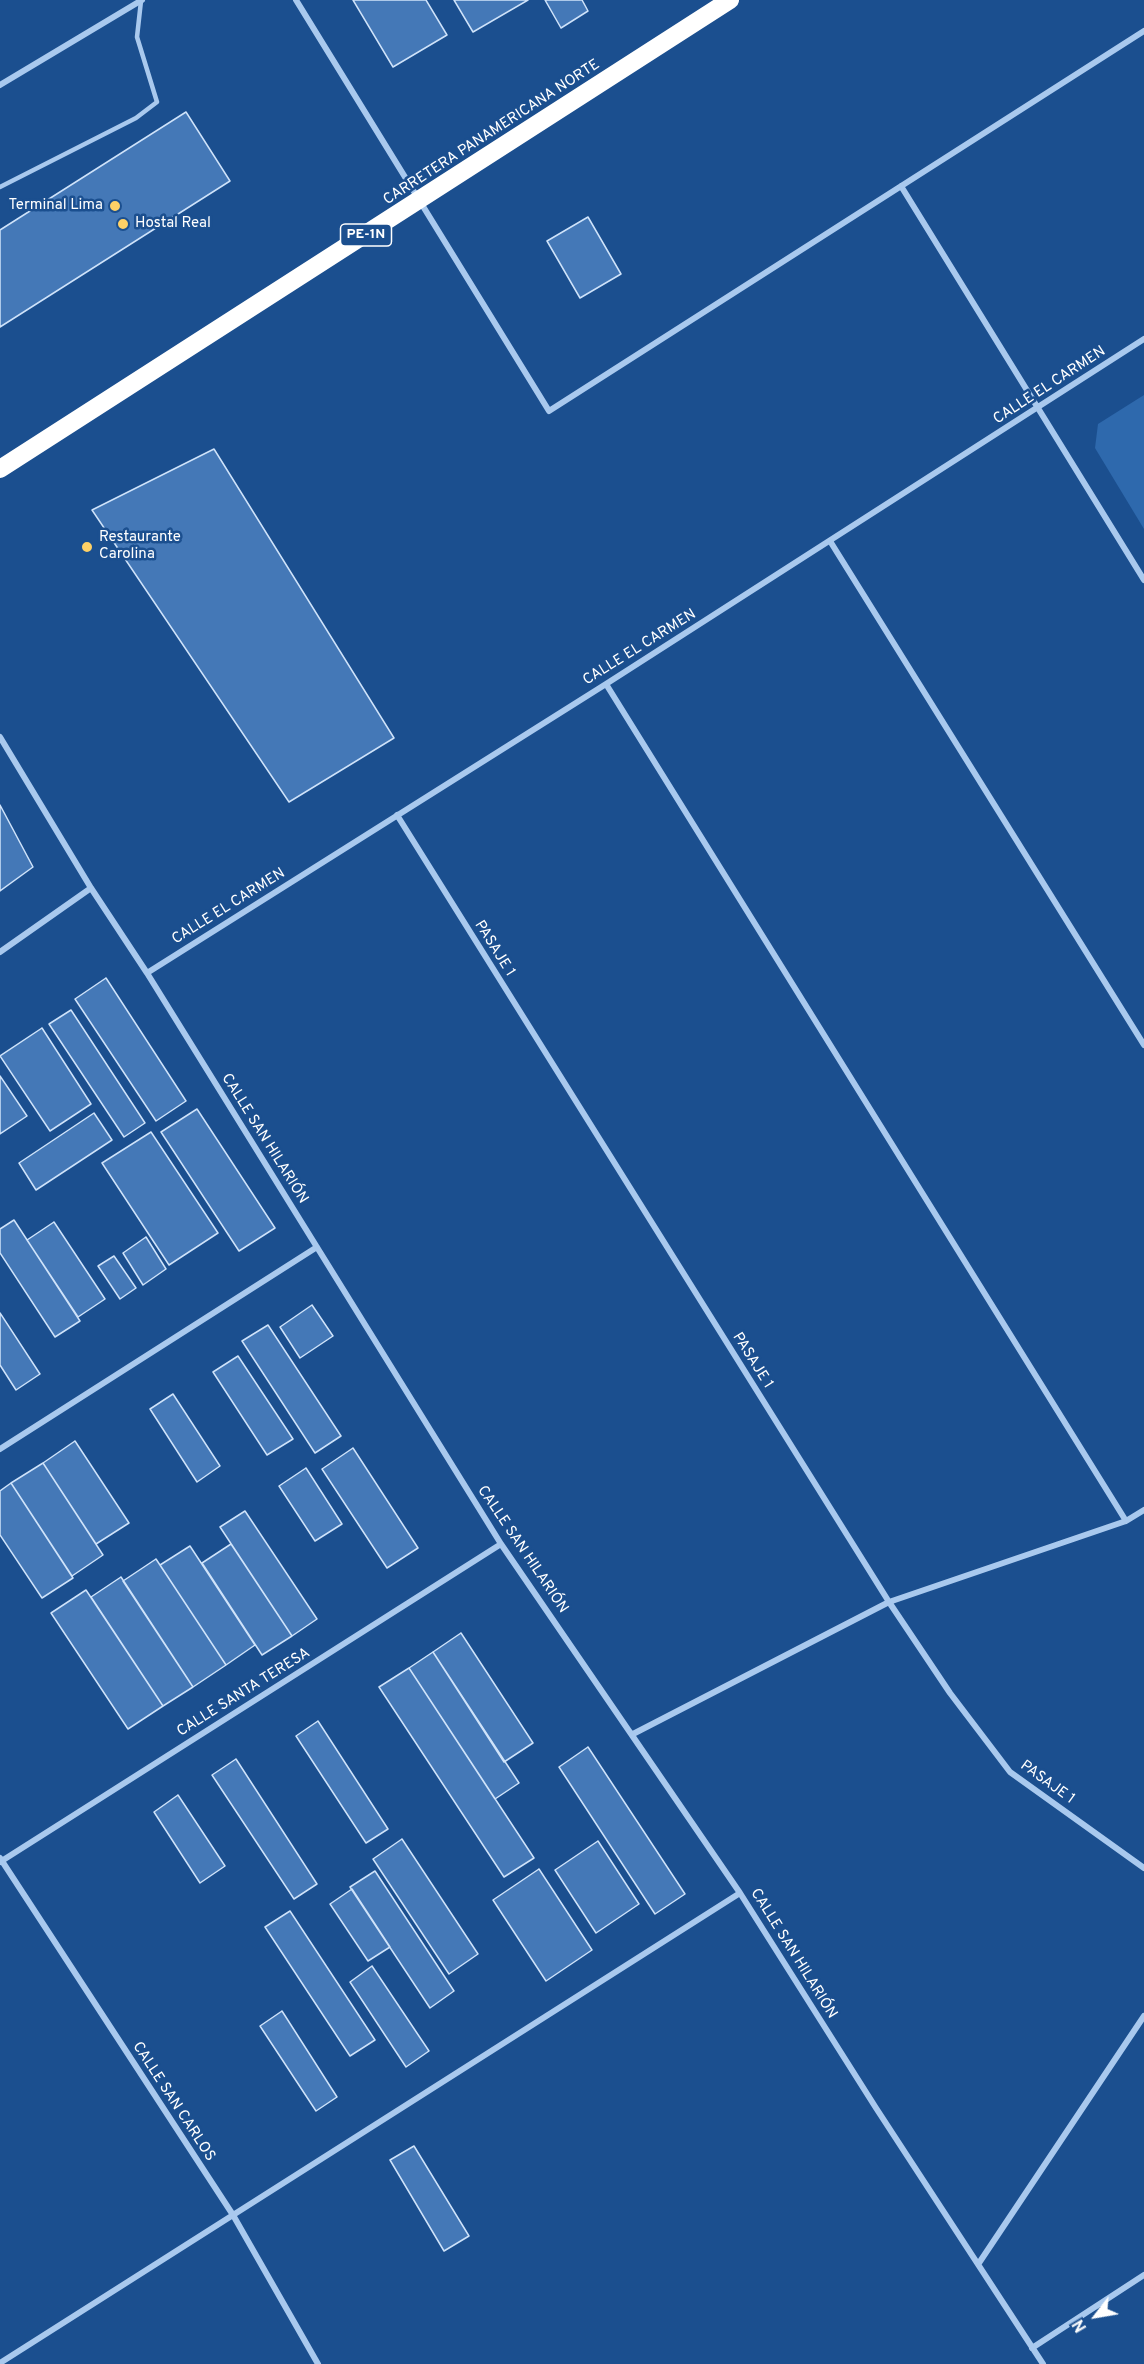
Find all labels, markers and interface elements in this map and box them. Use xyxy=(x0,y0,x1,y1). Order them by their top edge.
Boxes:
street label: CARRETERA PANAMERICANA NORTE xyxy=(380,56,604,210)
place label: Terminal Lima xyxy=(8,197,103,215)
marker: Terminal Lima xyxy=(108,199,122,213)
place label: Hostal Real xyxy=(135,215,211,233)
marker: Hostal Real xyxy=(116,217,130,231)
road number: PE-1N xyxy=(340,224,392,246)
street label: CALLE EL CARMEN xyxy=(991,343,1109,429)
place label: Restaurante Carolina xyxy=(99,529,181,564)
marker: Restaurante Carolina xyxy=(80,540,94,554)
street label: CALLE EL CARMEN xyxy=(580,606,700,690)
street label: CALLE EL CARMEN xyxy=(169,865,289,949)
street label: PASAJE 1 xyxy=(470,918,518,980)
street label: CALLE SAN HILARIÓN xyxy=(217,1071,311,1207)
street label: PASAJE 1 xyxy=(728,1330,776,1392)
street label: CALLE SAN HILARIÓN xyxy=(473,1483,571,1617)
street label: CALLE SANTA TERESA xyxy=(174,1645,314,1741)
street label: PASAJE 1 xyxy=(1016,1757,1078,1809)
street label: CALLE SAN HILARIÓN xyxy=(746,1886,840,2022)
street label: CALLE SAN CARLOS xyxy=(128,2039,218,2165)
north arrow xyxy=(1066,2286,1126,2346)
text: N xyxy=(1069,2315,1092,2335)

